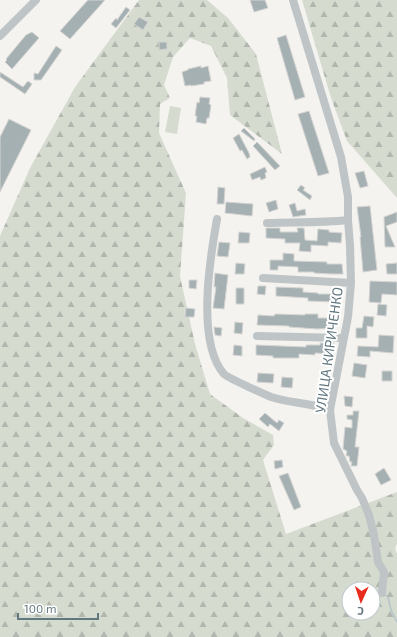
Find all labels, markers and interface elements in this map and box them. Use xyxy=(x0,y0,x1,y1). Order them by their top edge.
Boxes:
street label: УЛИЦА КИРИЧЕНКО xyxy=(311,286,346,414)
north arrow xyxy=(341,581,381,621)
scale bar xyxy=(18,595,98,621)
text: 100 m xyxy=(24,601,56,615)
text: С xyxy=(356,605,364,618)

